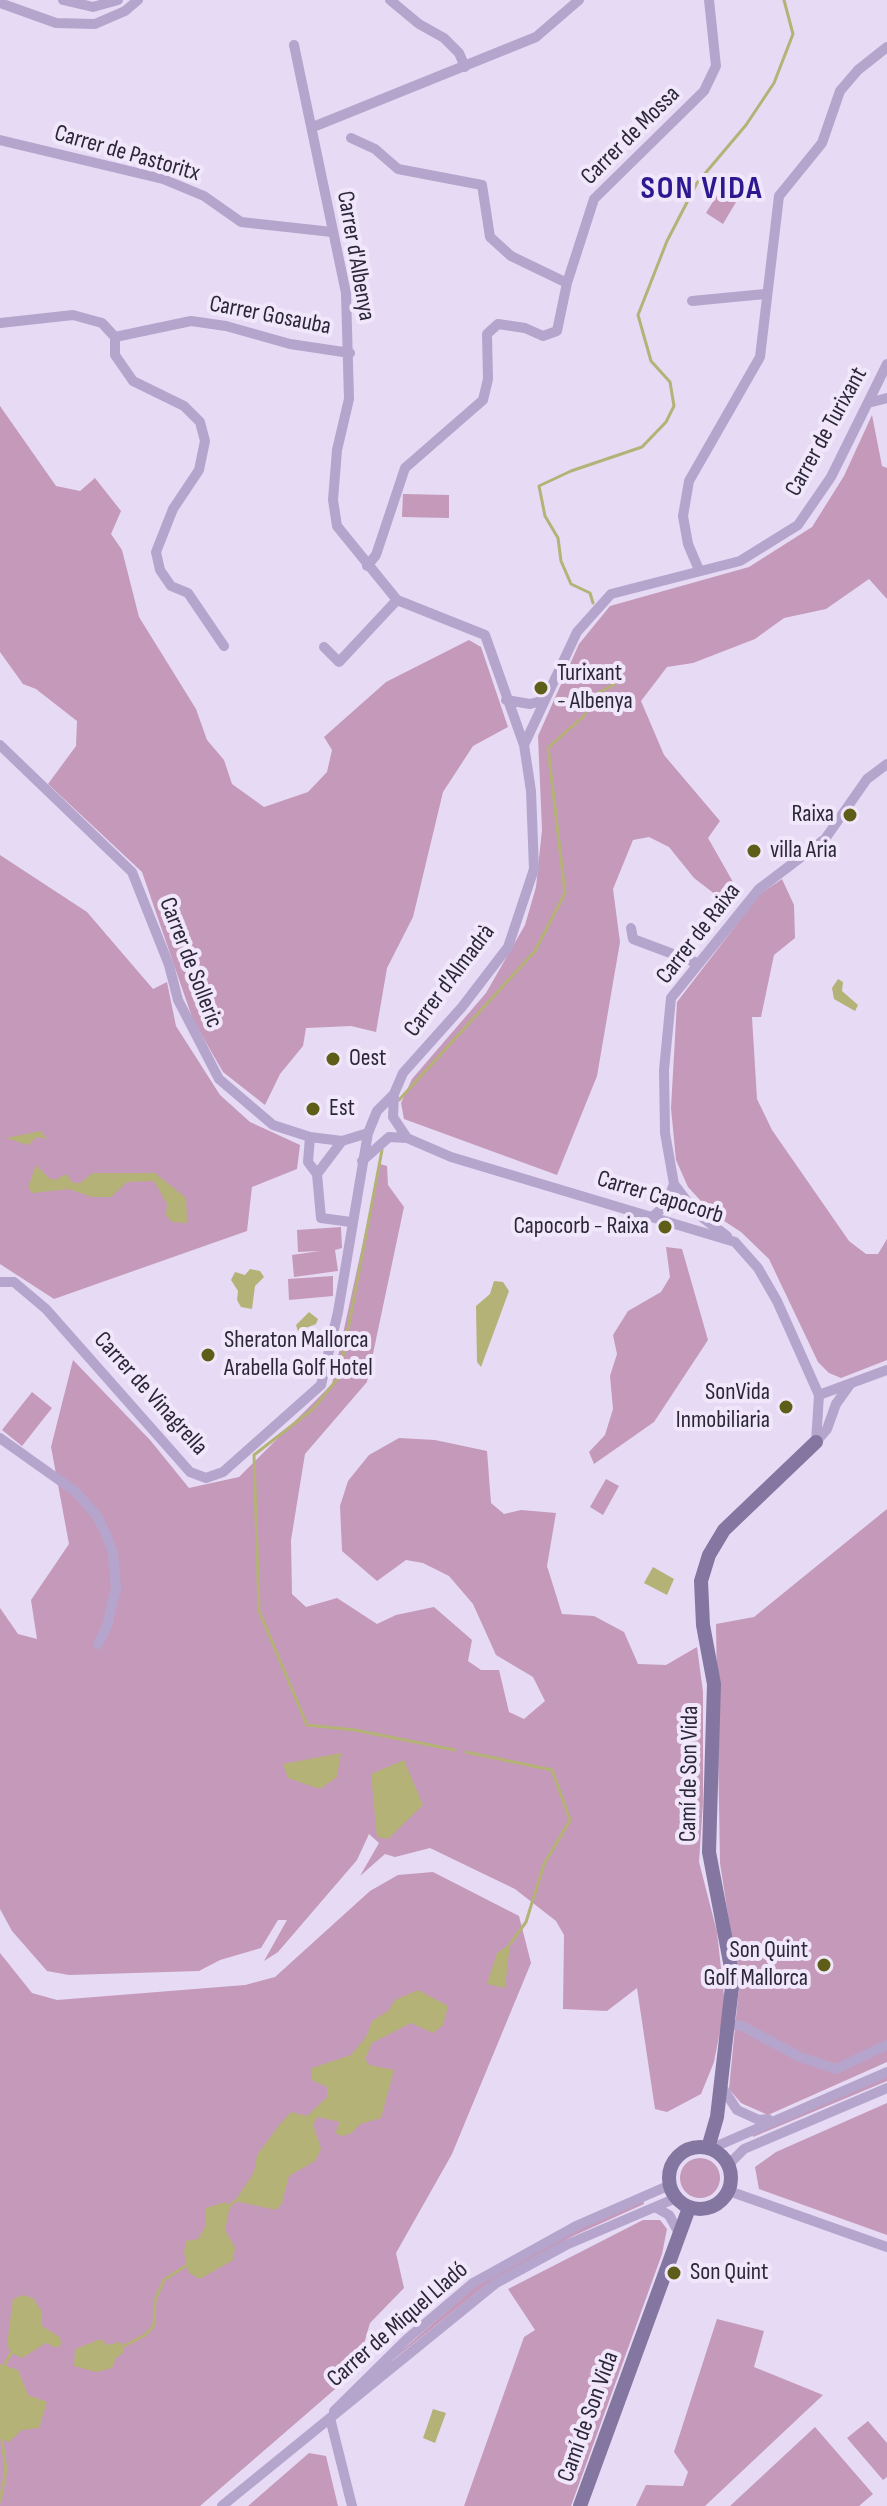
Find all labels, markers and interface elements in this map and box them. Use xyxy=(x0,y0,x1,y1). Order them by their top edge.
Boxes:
street label: Carrer de Mossa xyxy=(576,81,686,191)
street label: Carrer de Pastoritx xyxy=(51,119,203,189)
district label: SON VIDA xyxy=(640,171,764,209)
street label: Carrer d'Albenya xyxy=(329,189,381,323)
street label: Carrer Gosauba xyxy=(207,290,333,342)
street label: Carrer de Turixant xyxy=(780,363,874,501)
place label: Turixant - Albenya xyxy=(557,660,633,716)
marker: Turixant - Albenya xyxy=(532,679,550,697)
place label: Raixa xyxy=(792,801,834,829)
marker: Raixa xyxy=(841,806,859,824)
place label: villa Aria xyxy=(770,837,837,865)
marker: villa Aria xyxy=(745,842,763,860)
street label: Carrer de Raixa xyxy=(651,878,747,990)
street label: Carrer de Solleric xyxy=(152,894,228,1032)
street label: Carrer d'Almadrà xyxy=(398,919,502,1043)
place label: Oest xyxy=(349,1045,386,1073)
marker: Oest xyxy=(324,1050,342,1068)
place label: Est xyxy=(329,1095,355,1123)
marker: Est xyxy=(304,1100,322,1118)
street label: Carrer Capocorb xyxy=(593,1165,727,1231)
place label: Capocorb - Raixa xyxy=(513,1213,649,1241)
marker: Capocorb - Raixa xyxy=(656,1218,674,1236)
street label: Carrer de Vinagrella xyxy=(87,1326,213,1462)
place label: Sheraton Mallorca Arabella Golf Hotel xyxy=(224,1327,373,1383)
marker: Sheraton Mallorca Arabella Golf Hotel xyxy=(199,1346,217,1364)
place label: SonVida Inmobiliaria xyxy=(676,1379,770,1435)
marker: SonVida Inmobiliaria xyxy=(777,1398,795,1416)
street label: Camí de Son Vida xyxy=(674,1706,706,1842)
place label: Son Quint Golf Mallorca xyxy=(703,1937,808,1993)
marker: Son Quint Golf Mallorca xyxy=(815,1956,833,1974)
street label: Carrer de Miquel Lladó xyxy=(322,2256,474,2394)
place label: Son Quint xyxy=(690,2259,768,2287)
marker: Son Quint xyxy=(665,2264,683,2282)
street label: Camí de Son Vida xyxy=(552,2348,626,2486)

